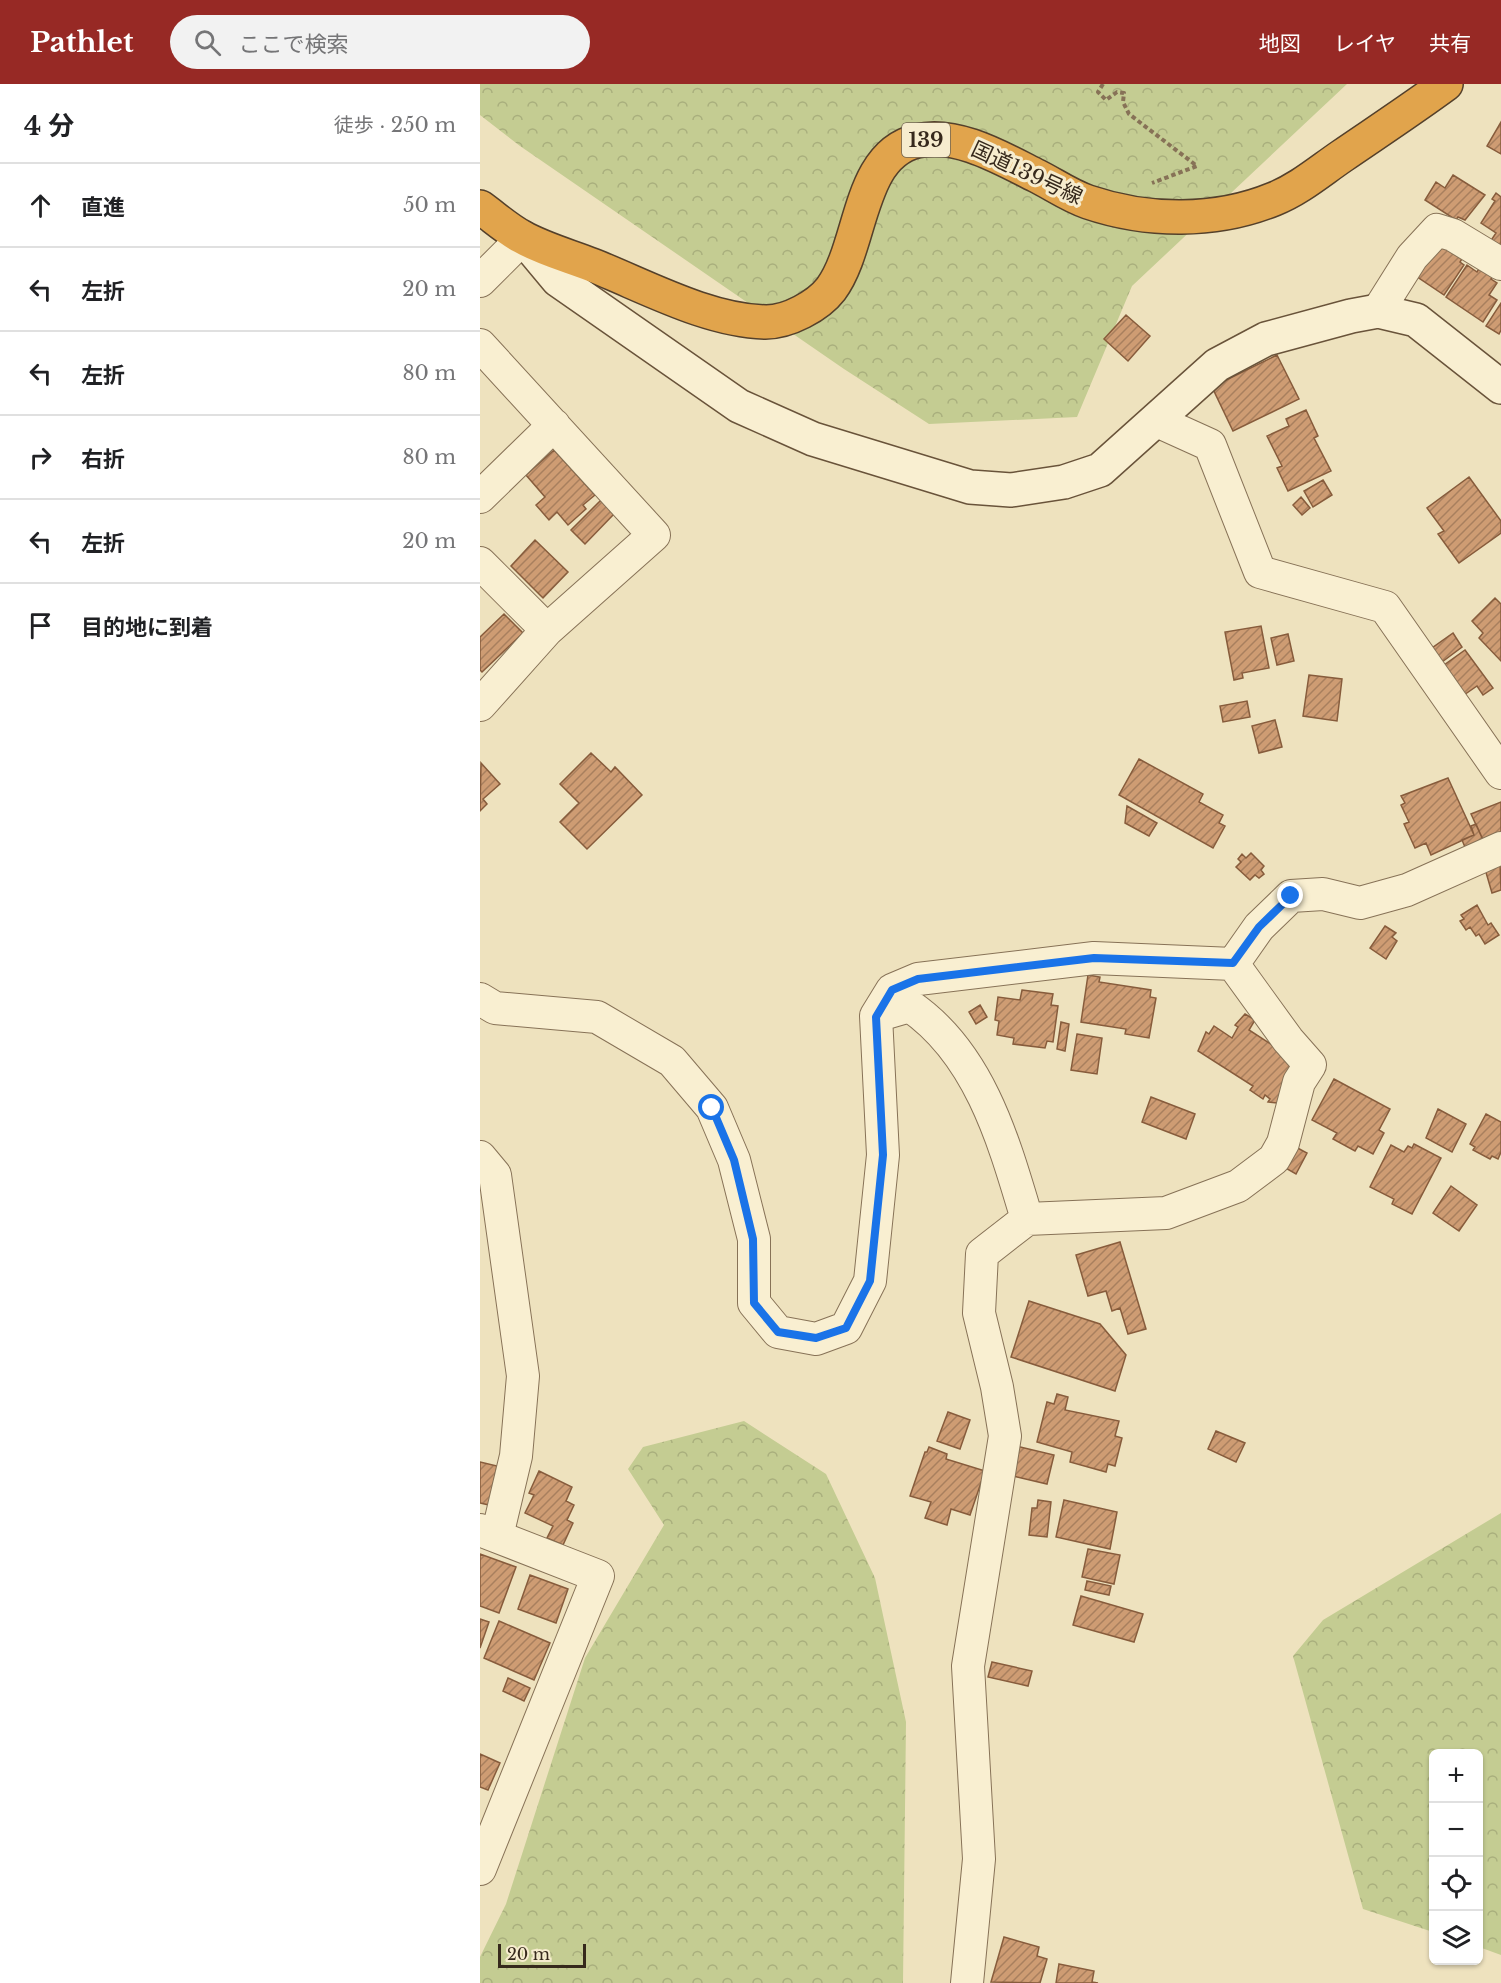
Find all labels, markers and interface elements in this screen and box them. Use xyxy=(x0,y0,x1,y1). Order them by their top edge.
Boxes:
search box xyxy=(170,15,590,69)
text: Pathlet xyxy=(30,25,134,60)
icon: search xyxy=(191,26,224,59)
text: ここで検索 xyxy=(239,31,349,58)
text: 地図 xyxy=(1259,31,1301,57)
text: レイヤ xyxy=(1334,31,1396,57)
text: 共有 xyxy=(1429,31,1471,57)
text: 4 分 xyxy=(24,110,74,142)
text: 徒歩 · 250 m xyxy=(334,113,456,137)
road number: 139 xyxy=(902,123,950,157)
street label: 国道139号線 xyxy=(967,136,1087,210)
icon: ahead xyxy=(24,189,57,222)
text: 50 m xyxy=(403,193,456,217)
text: 直進 xyxy=(81,194,125,221)
icon: left xyxy=(24,273,57,306)
text: 20 m xyxy=(402,277,456,301)
text: 左折 xyxy=(81,278,125,305)
icon: left xyxy=(24,357,57,390)
text: 80 m xyxy=(402,361,456,385)
text: 左折 xyxy=(81,362,125,389)
icon: right xyxy=(24,441,57,474)
text: 80 m xyxy=(402,445,456,469)
text: 右折 xyxy=(81,446,125,473)
icon: left xyxy=(24,525,57,558)
text: 20 m xyxy=(402,529,456,553)
text: 左折 xyxy=(81,530,125,557)
icon: arrive xyxy=(24,609,57,642)
text: 目的地に到着 xyxy=(81,614,213,641)
route end xyxy=(1277,882,1303,908)
route start xyxy=(698,1094,724,1120)
map controls xyxy=(1429,1749,1483,1965)
button: + xyxy=(1429,1749,1483,1803)
button: − xyxy=(1429,1803,1483,1857)
button: locate xyxy=(1429,1857,1483,1911)
button: layers xyxy=(1429,1911,1483,1965)
scale bar xyxy=(498,1941,586,1968)
text: 20 m xyxy=(507,1944,550,1964)

